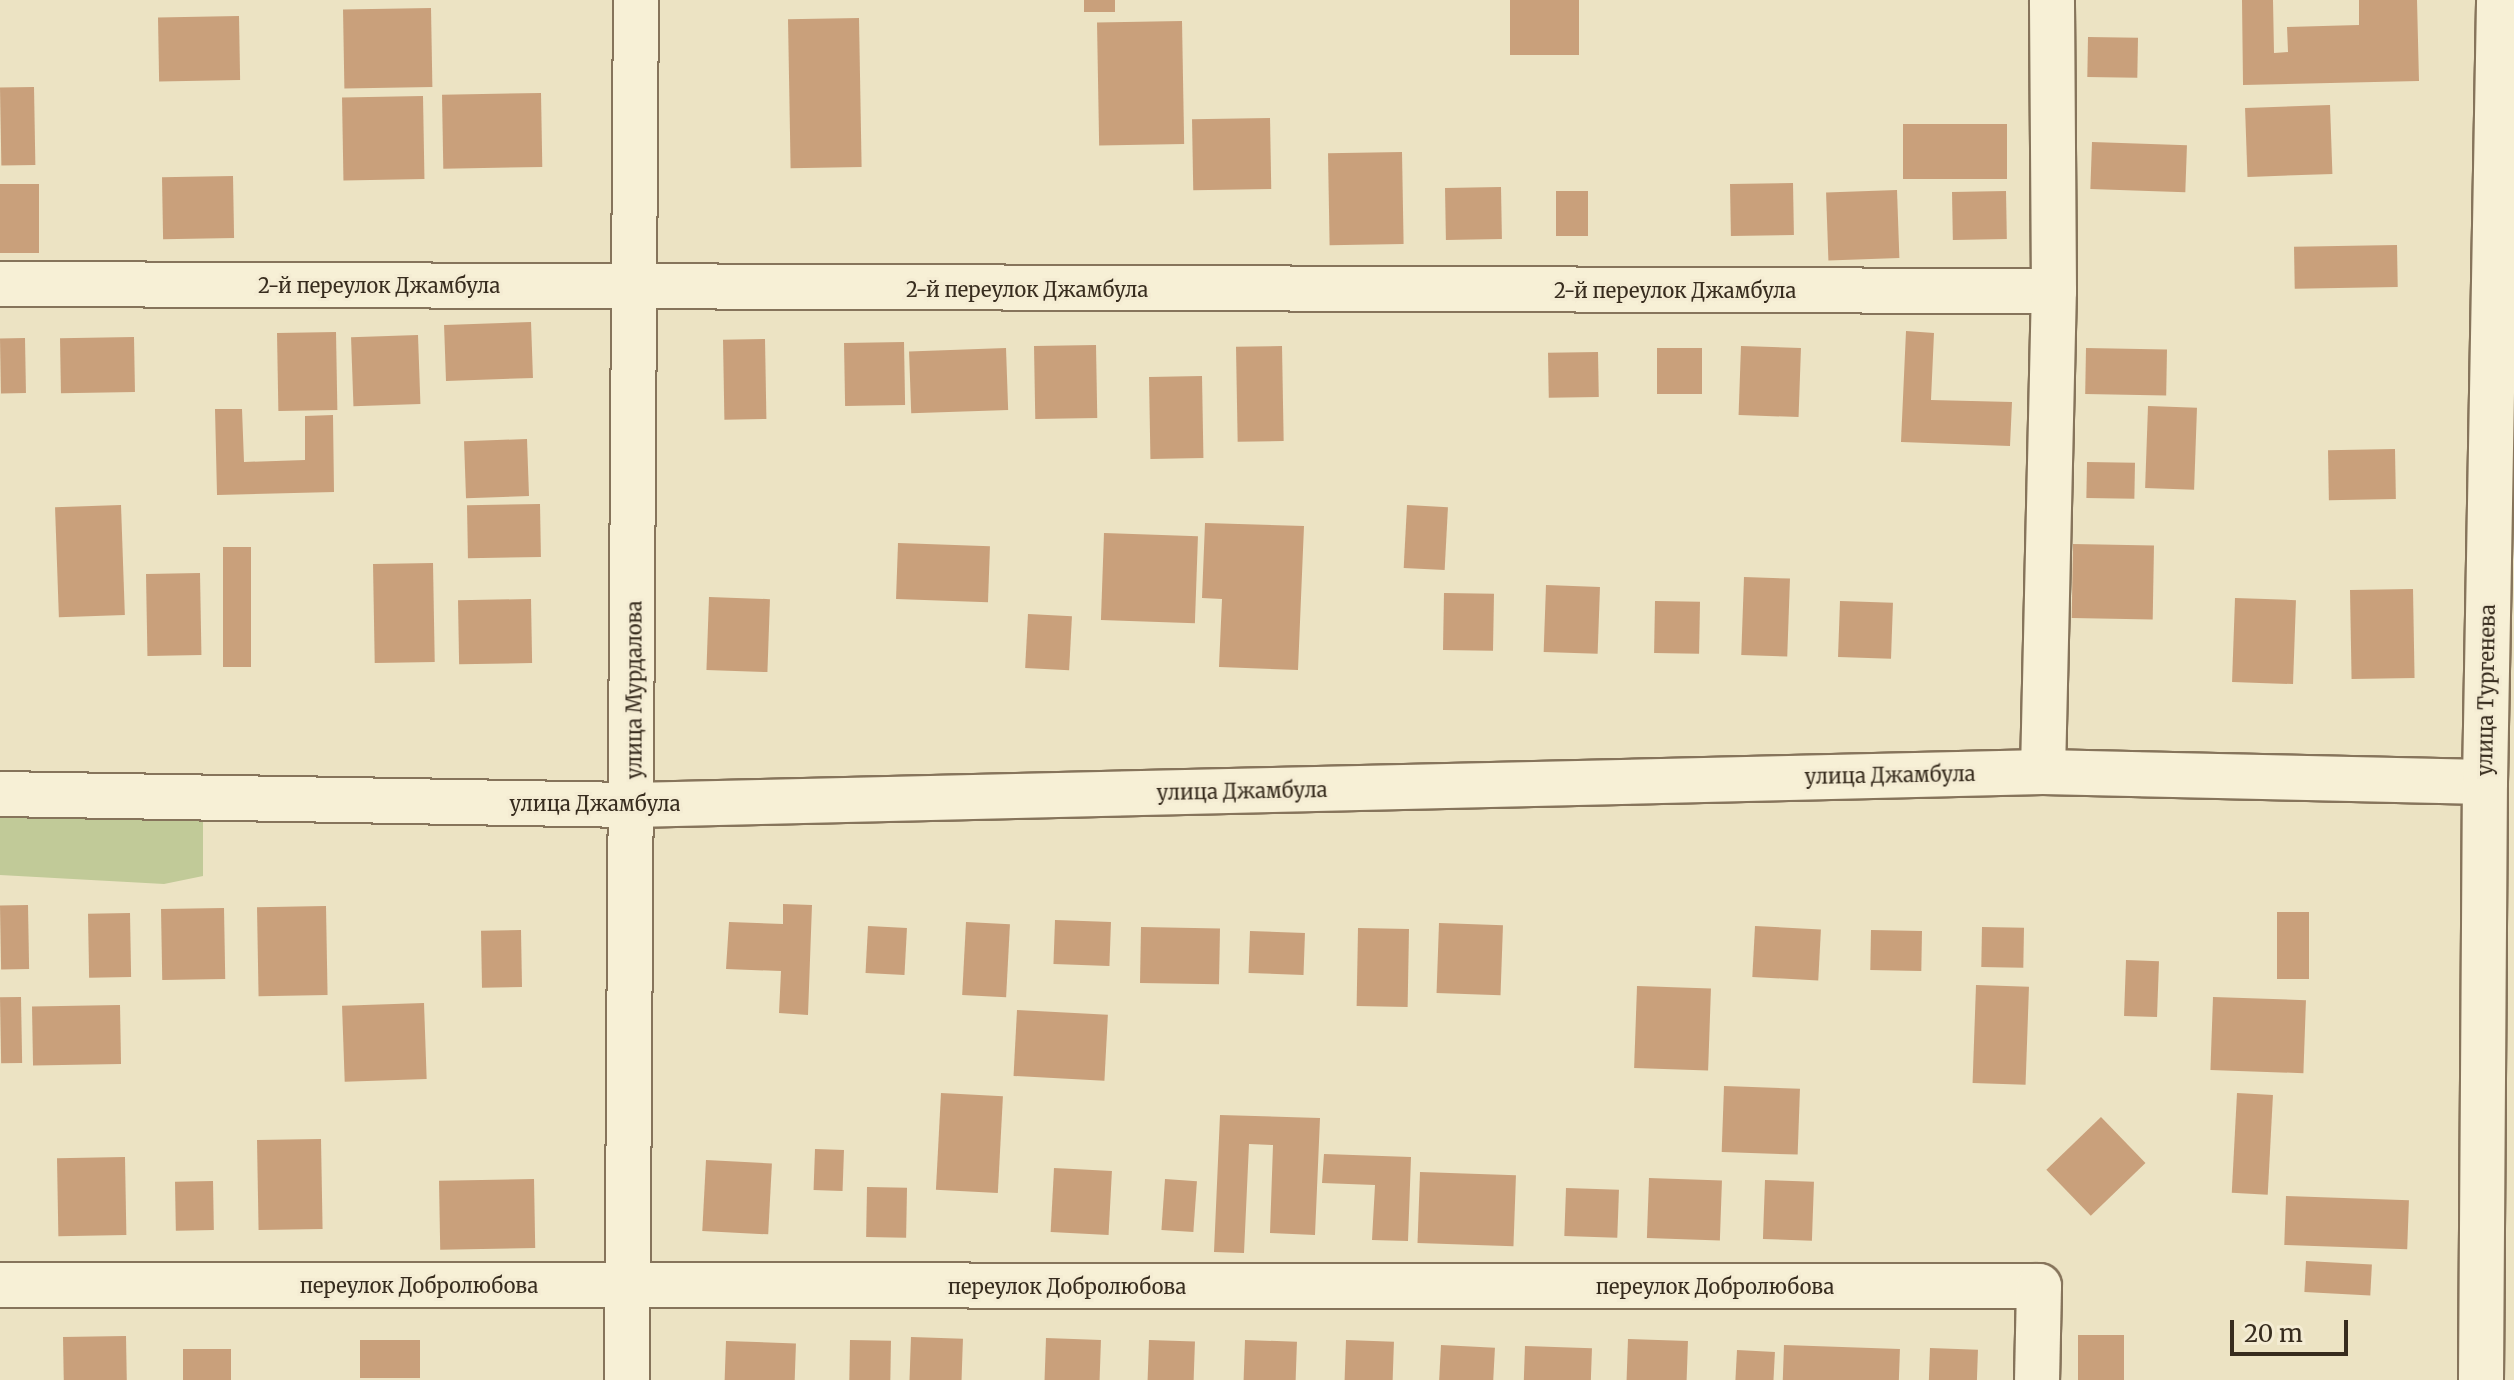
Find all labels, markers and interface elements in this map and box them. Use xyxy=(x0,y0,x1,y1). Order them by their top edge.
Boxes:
street label: 2-й переулок Джамбула xyxy=(258,273,500,297)
street label: 2-й переулок Джамбула xyxy=(906,277,1148,301)
street label: 2-й переулок Джамбула xyxy=(1554,278,1796,302)
street label: улица Мурдалова xyxy=(622,601,646,779)
street label: улица Тургенева xyxy=(2473,604,2499,776)
street label: улица Джамбула xyxy=(1804,762,1976,788)
street label: улица Джамбула xyxy=(1156,778,1328,804)
street label: улица Джамбула xyxy=(510,791,680,815)
street label: переулок Добролюбова xyxy=(300,1273,538,1297)
street label: переулок Добролюбова xyxy=(948,1274,1186,1298)
street label: переулок Добролюбова xyxy=(1596,1274,1834,1298)
scale bar xyxy=(2234,1304,2352,1354)
text: 20 m xyxy=(2244,1318,2303,1349)

